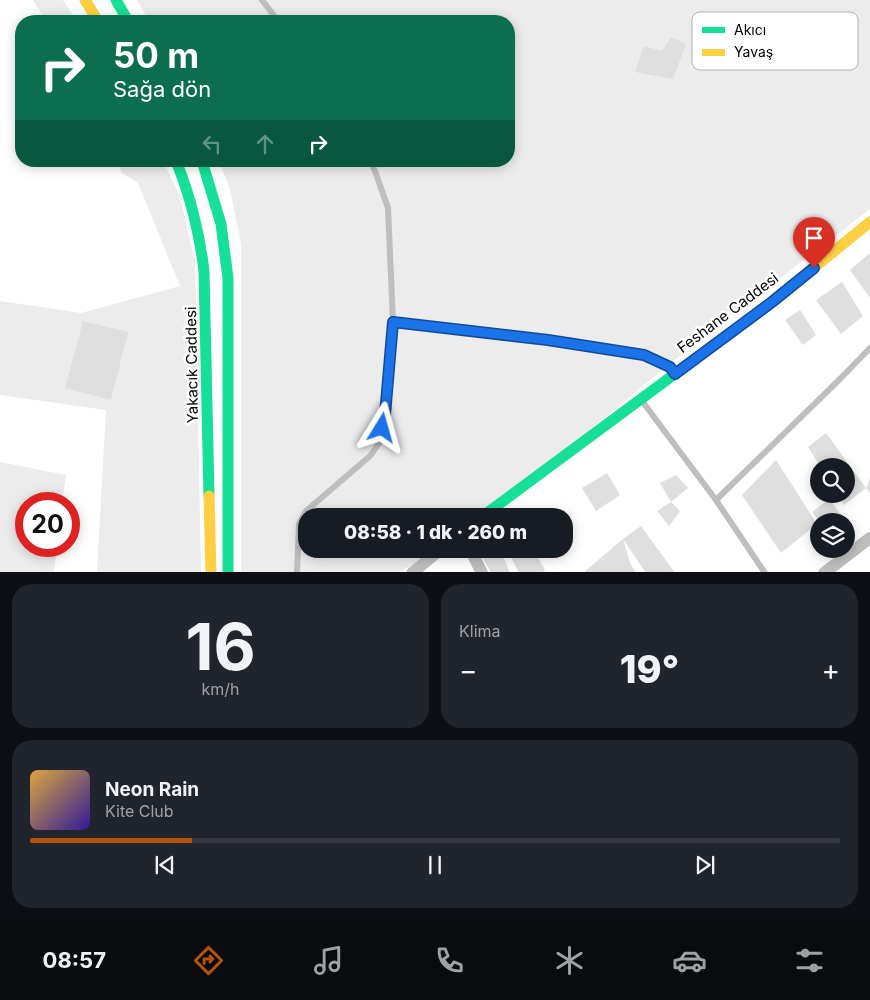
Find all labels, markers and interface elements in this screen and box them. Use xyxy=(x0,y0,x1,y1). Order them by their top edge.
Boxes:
legend xyxy=(692,12,858,70)
text: Akıcı xyxy=(734,21,766,38)
text: 50 m xyxy=(113,34,199,76)
icon: right xyxy=(30,35,95,100)
text: Yavaş xyxy=(734,43,773,60)
text: Sağa dön xyxy=(113,76,211,102)
icon: left xyxy=(198,130,226,158)
icon: ahead xyxy=(251,130,279,158)
icon: right xyxy=(304,130,332,158)
pin xyxy=(793,217,835,268)
icon: arrive xyxy=(800,224,828,252)
street label: Feshane Caddesi xyxy=(673,268,782,357)
street label: Yakacık Caddesi xyxy=(181,306,202,424)
position arrow xyxy=(355,401,407,453)
map controls xyxy=(810,458,855,558)
button: search xyxy=(810,458,855,503)
speed limit sign: 20 xyxy=(15,492,80,557)
button: layers xyxy=(810,513,855,558)
text: 08:58 · 1 dk · 260 m xyxy=(344,521,527,544)
text: 16 xyxy=(185,607,256,686)
text: Klima xyxy=(459,621,501,641)
text: 19° xyxy=(620,646,679,692)
text: − xyxy=(459,653,478,687)
text: + xyxy=(821,653,840,687)
text: km/h xyxy=(201,679,240,699)
text: Neon Rain xyxy=(105,778,199,801)
text: Kite Club xyxy=(105,801,174,821)
icon: previous xyxy=(151,851,179,879)
icon: pause xyxy=(421,851,449,879)
icon: next xyxy=(691,851,719,879)
icon: directions xyxy=(191,943,226,978)
icon: music xyxy=(311,943,346,978)
icon: phone xyxy=(432,943,467,978)
icon: climate xyxy=(552,943,587,978)
icon: car xyxy=(672,943,707,978)
icon: filters xyxy=(792,943,827,978)
text: 08:57 xyxy=(43,947,106,973)

